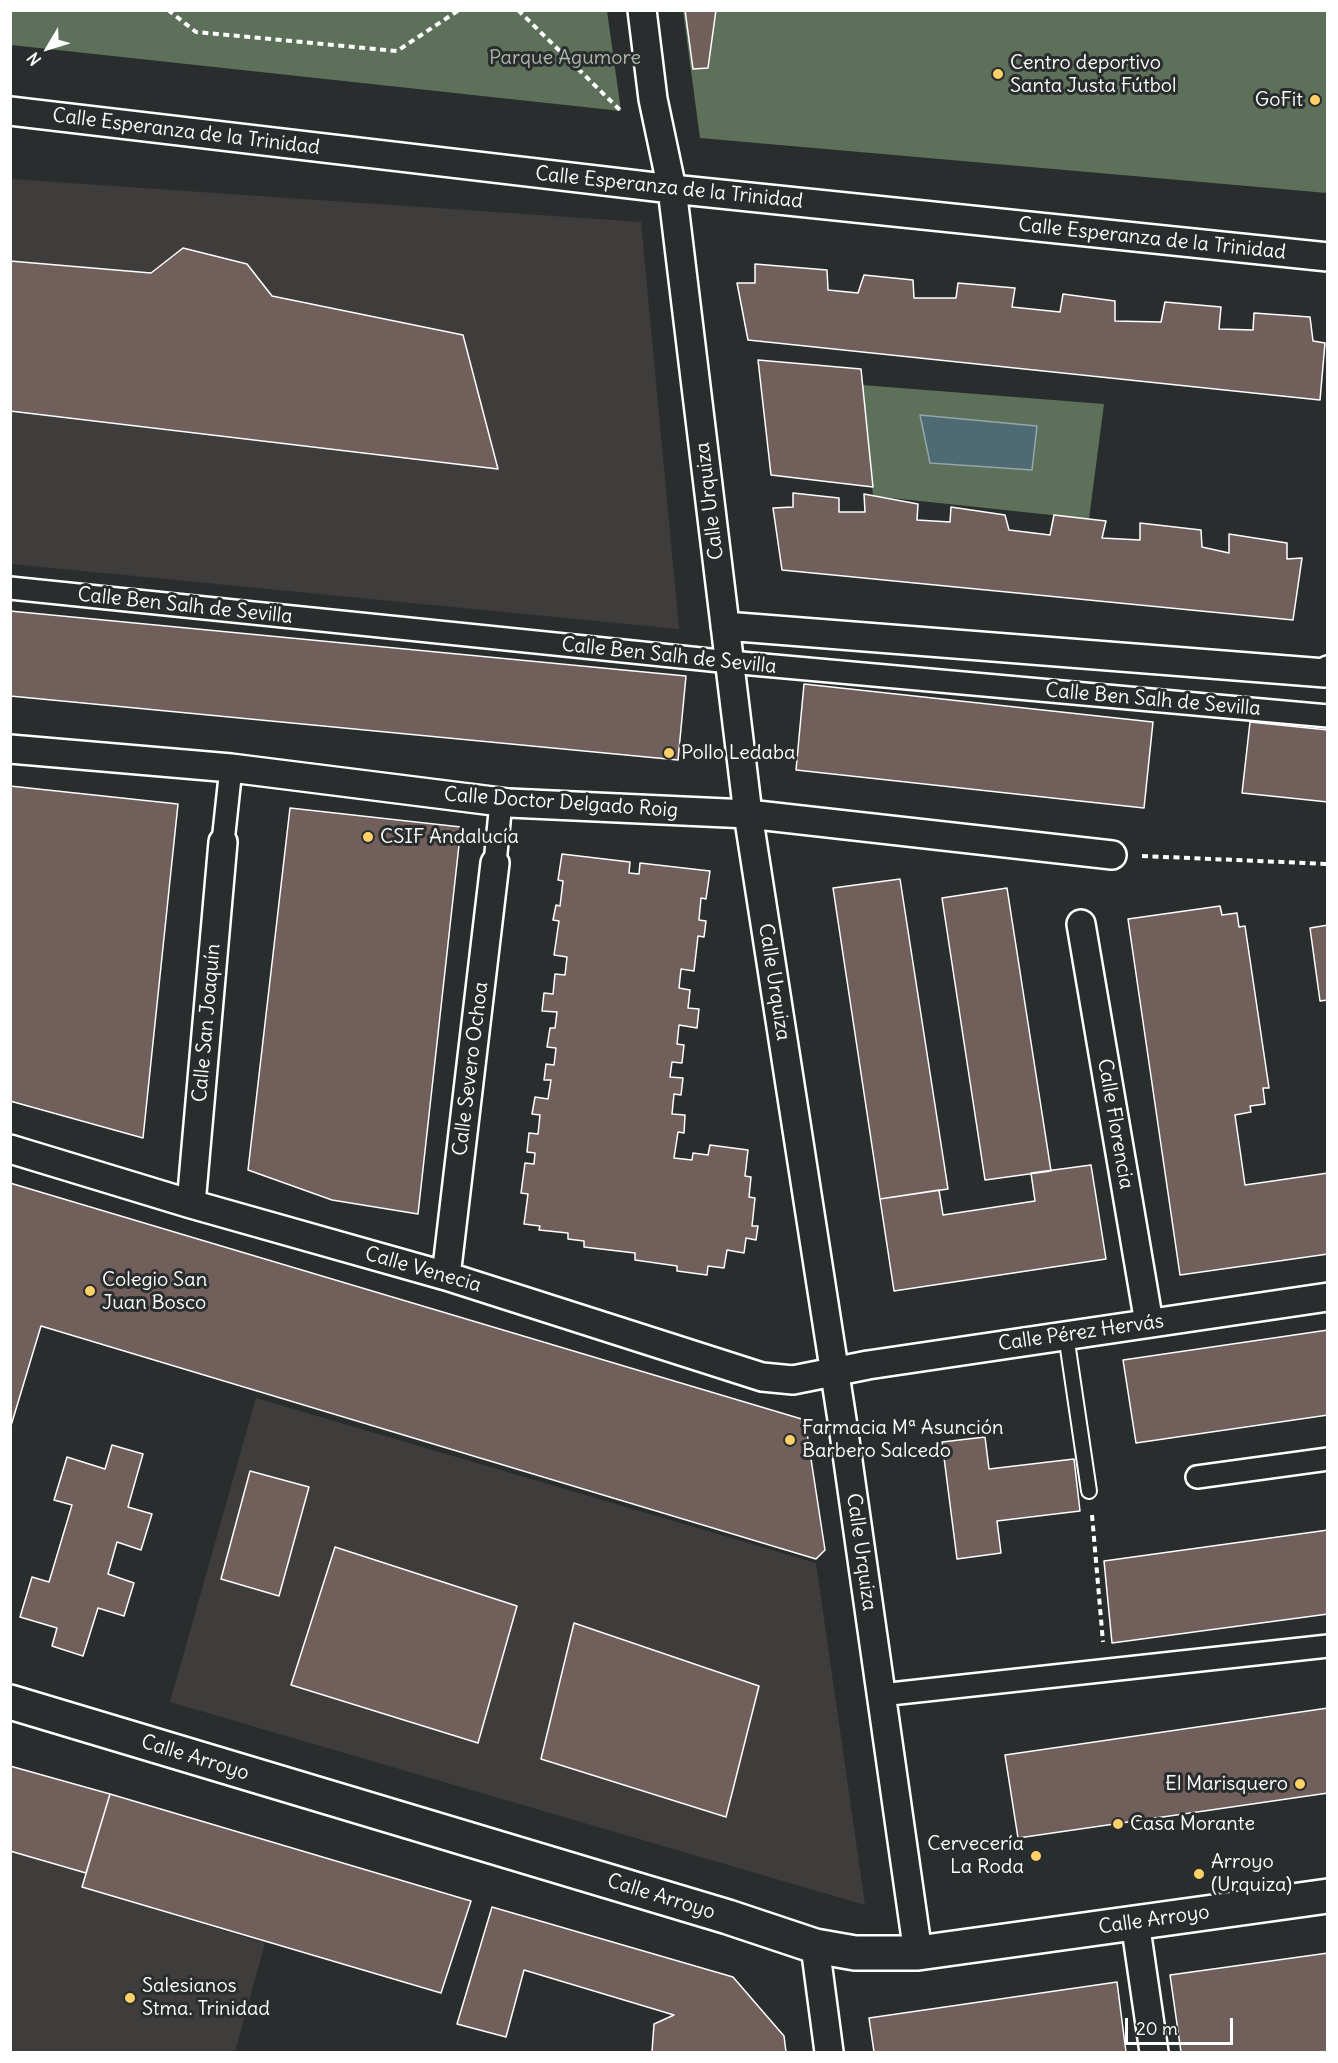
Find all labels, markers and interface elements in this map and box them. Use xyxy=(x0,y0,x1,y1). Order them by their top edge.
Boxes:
north arrow xyxy=(18,18,78,78)
park label: Parque Agumore xyxy=(489,46,641,70)
text: N xyxy=(23,49,45,70)
place label: Centro deportivo Santa Justa Fútbol xyxy=(1010,51,1176,98)
marker: Centro deportivo Santa Justa Fútbol xyxy=(991,67,1005,81)
place label: GoFit xyxy=(1255,88,1303,112)
marker: GoFit xyxy=(1308,93,1322,107)
street label: Calle Esperanza de la Trinidad xyxy=(51,104,321,160)
street label: Calle Esperanza de la Trinidad xyxy=(534,162,804,214)
street label: Calle Esperanza de la Trinidad xyxy=(1017,213,1287,265)
street label: Calle Urquiza xyxy=(691,441,729,561)
street label: Calle Ben Salh de Sevilla xyxy=(76,583,294,629)
street label: Calle Ben Salh de Sevilla xyxy=(560,633,778,679)
street label: Calle Ben Salh de Sevilla xyxy=(1044,679,1262,721)
place label: Pollo Ledaba xyxy=(681,741,795,765)
marker: Pollo Ledaba xyxy=(662,746,676,760)
street label: Calle Doctor Delgado Roig xyxy=(443,783,679,823)
place label: CSIF Andalucía xyxy=(380,825,519,849)
marker: CSIF Andalucía xyxy=(361,830,375,844)
street label: Calle Urquiza xyxy=(753,922,795,1042)
street label: Calle San Joaquín xyxy=(188,943,226,1103)
street label: Calle Severo Ochoa xyxy=(448,981,494,1157)
street label: Calle Florencia xyxy=(1092,1057,1138,1191)
street label: Calle Venecia xyxy=(362,1242,484,1298)
place label: Colegio San Juan Bosco xyxy=(102,1268,207,1315)
marker: Colegio San Juan Bosco xyxy=(83,1284,97,1298)
street label: Calle Pérez Hervás xyxy=(997,1310,1165,1356)
place label: Farmacia Mª Asunción Barbero Salcedo xyxy=(802,1416,1004,1463)
marker: Farmacia Mª Asunción Barbero Salcedo xyxy=(783,1433,797,1447)
street label: Calle Urquiza xyxy=(841,1492,881,1612)
street label: Calle Arroyo xyxy=(138,1730,252,1786)
place label: El Marisquero xyxy=(1165,1772,1288,1796)
marker: El Marisquero xyxy=(1293,1777,1307,1791)
place label: Casa Morante xyxy=(1130,1812,1255,1836)
marker: Casa Morante xyxy=(1111,1817,1125,1831)
place label: Cervecería La Roda xyxy=(927,1832,1024,1879)
marker: Cervecería La Roda xyxy=(1029,1849,1043,1863)
place label: Arroyo (Urquiza) xyxy=(1211,1850,1292,1897)
marker: Arroyo (Urquiza) xyxy=(1192,1867,1206,1881)
street label: Calle Arroyo xyxy=(604,1869,718,1925)
street label: Calle Arroyo xyxy=(1097,1900,1211,1940)
place label: Salesianos Stma. Trinidad xyxy=(142,1974,270,2021)
marker: Salesianos Stma. Trinidad xyxy=(123,1991,137,2005)
scale bar xyxy=(1128,2006,1236,2044)
text: 20 m xyxy=(1136,2017,1178,2040)

